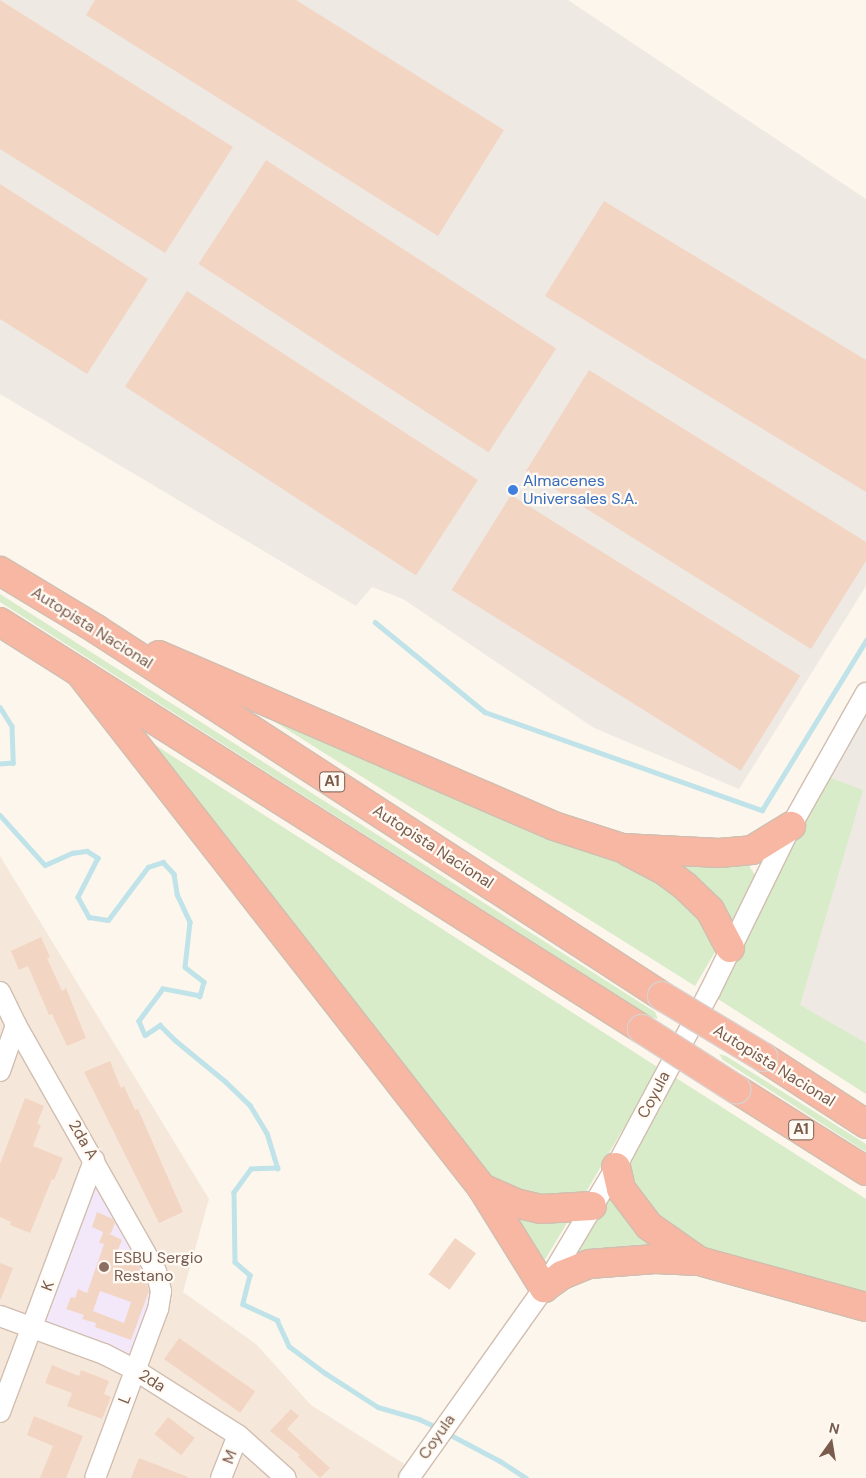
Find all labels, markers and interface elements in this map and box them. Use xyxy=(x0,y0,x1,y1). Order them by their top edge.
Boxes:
place label: Almacenes Universales S.A. xyxy=(523,471,637,509)
marker: Almacenes Universales S.A. xyxy=(507,484,519,496)
street label: Autopista Nacional xyxy=(28,583,156,673)
road number: A1 xyxy=(318,770,346,794)
street label: Autopista Nacional xyxy=(369,801,497,893)
street label: Autopista Nacional xyxy=(710,1021,838,1111)
street label: Coyula xyxy=(634,1068,674,1122)
street label: 2da A xyxy=(64,1117,102,1163)
road number: A1 xyxy=(787,1118,815,1142)
place label: ESBU Sergio Restano xyxy=(114,1248,203,1286)
marker: ESBU Sergio Restano xyxy=(98,1261,110,1273)
street label: K xyxy=(37,1278,59,1294)
street label: 2da xyxy=(135,1366,169,1396)
street label: L xyxy=(115,1392,135,1406)
street label: Coyula xyxy=(415,1411,459,1463)
north arrow xyxy=(806,1418,856,1468)
text: N xyxy=(827,1418,841,1438)
street label: M xyxy=(219,1447,241,1467)

